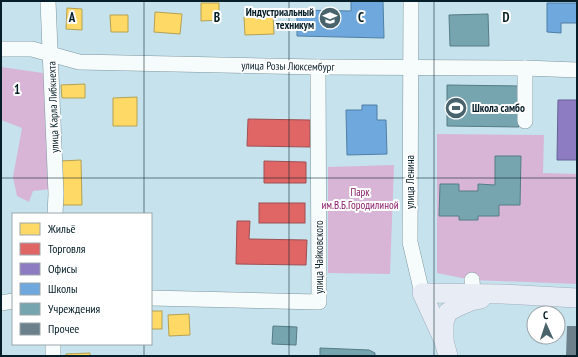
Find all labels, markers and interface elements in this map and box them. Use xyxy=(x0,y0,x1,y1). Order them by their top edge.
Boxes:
place label: Индустриальный техникум xyxy=(246,5,314,32)
school or university icon: Индустриальный техникум xyxy=(317,5,343,31)
text: A xyxy=(68,9,76,26)
text: B xyxy=(214,9,220,26)
text: C xyxy=(358,9,364,26)
text: D xyxy=(503,9,510,26)
street label: улица Розы Люксембург xyxy=(241,58,336,74)
street label: улица Карла Либкнехта xyxy=(44,61,62,153)
text: 1 xyxy=(14,81,20,98)
sports icon: Школа самбо xyxy=(443,95,469,121)
place label: Школа самбо xyxy=(472,101,525,115)
street label: улица Ленина xyxy=(403,155,417,209)
park label: Парк им.В.Б.Городилиной xyxy=(321,185,399,212)
legend xyxy=(12,213,152,345)
street label: улица Чайковского xyxy=(312,220,326,294)
text: Жильё xyxy=(47,221,75,236)
text: Торговля xyxy=(48,241,86,256)
text: Офисы xyxy=(48,261,77,276)
text: Школы xyxy=(48,281,77,296)
text: Учреждения xyxy=(48,301,101,316)
north arrow xyxy=(526,305,566,345)
text: С xyxy=(543,308,548,322)
text: Прочее xyxy=(48,321,79,336)

